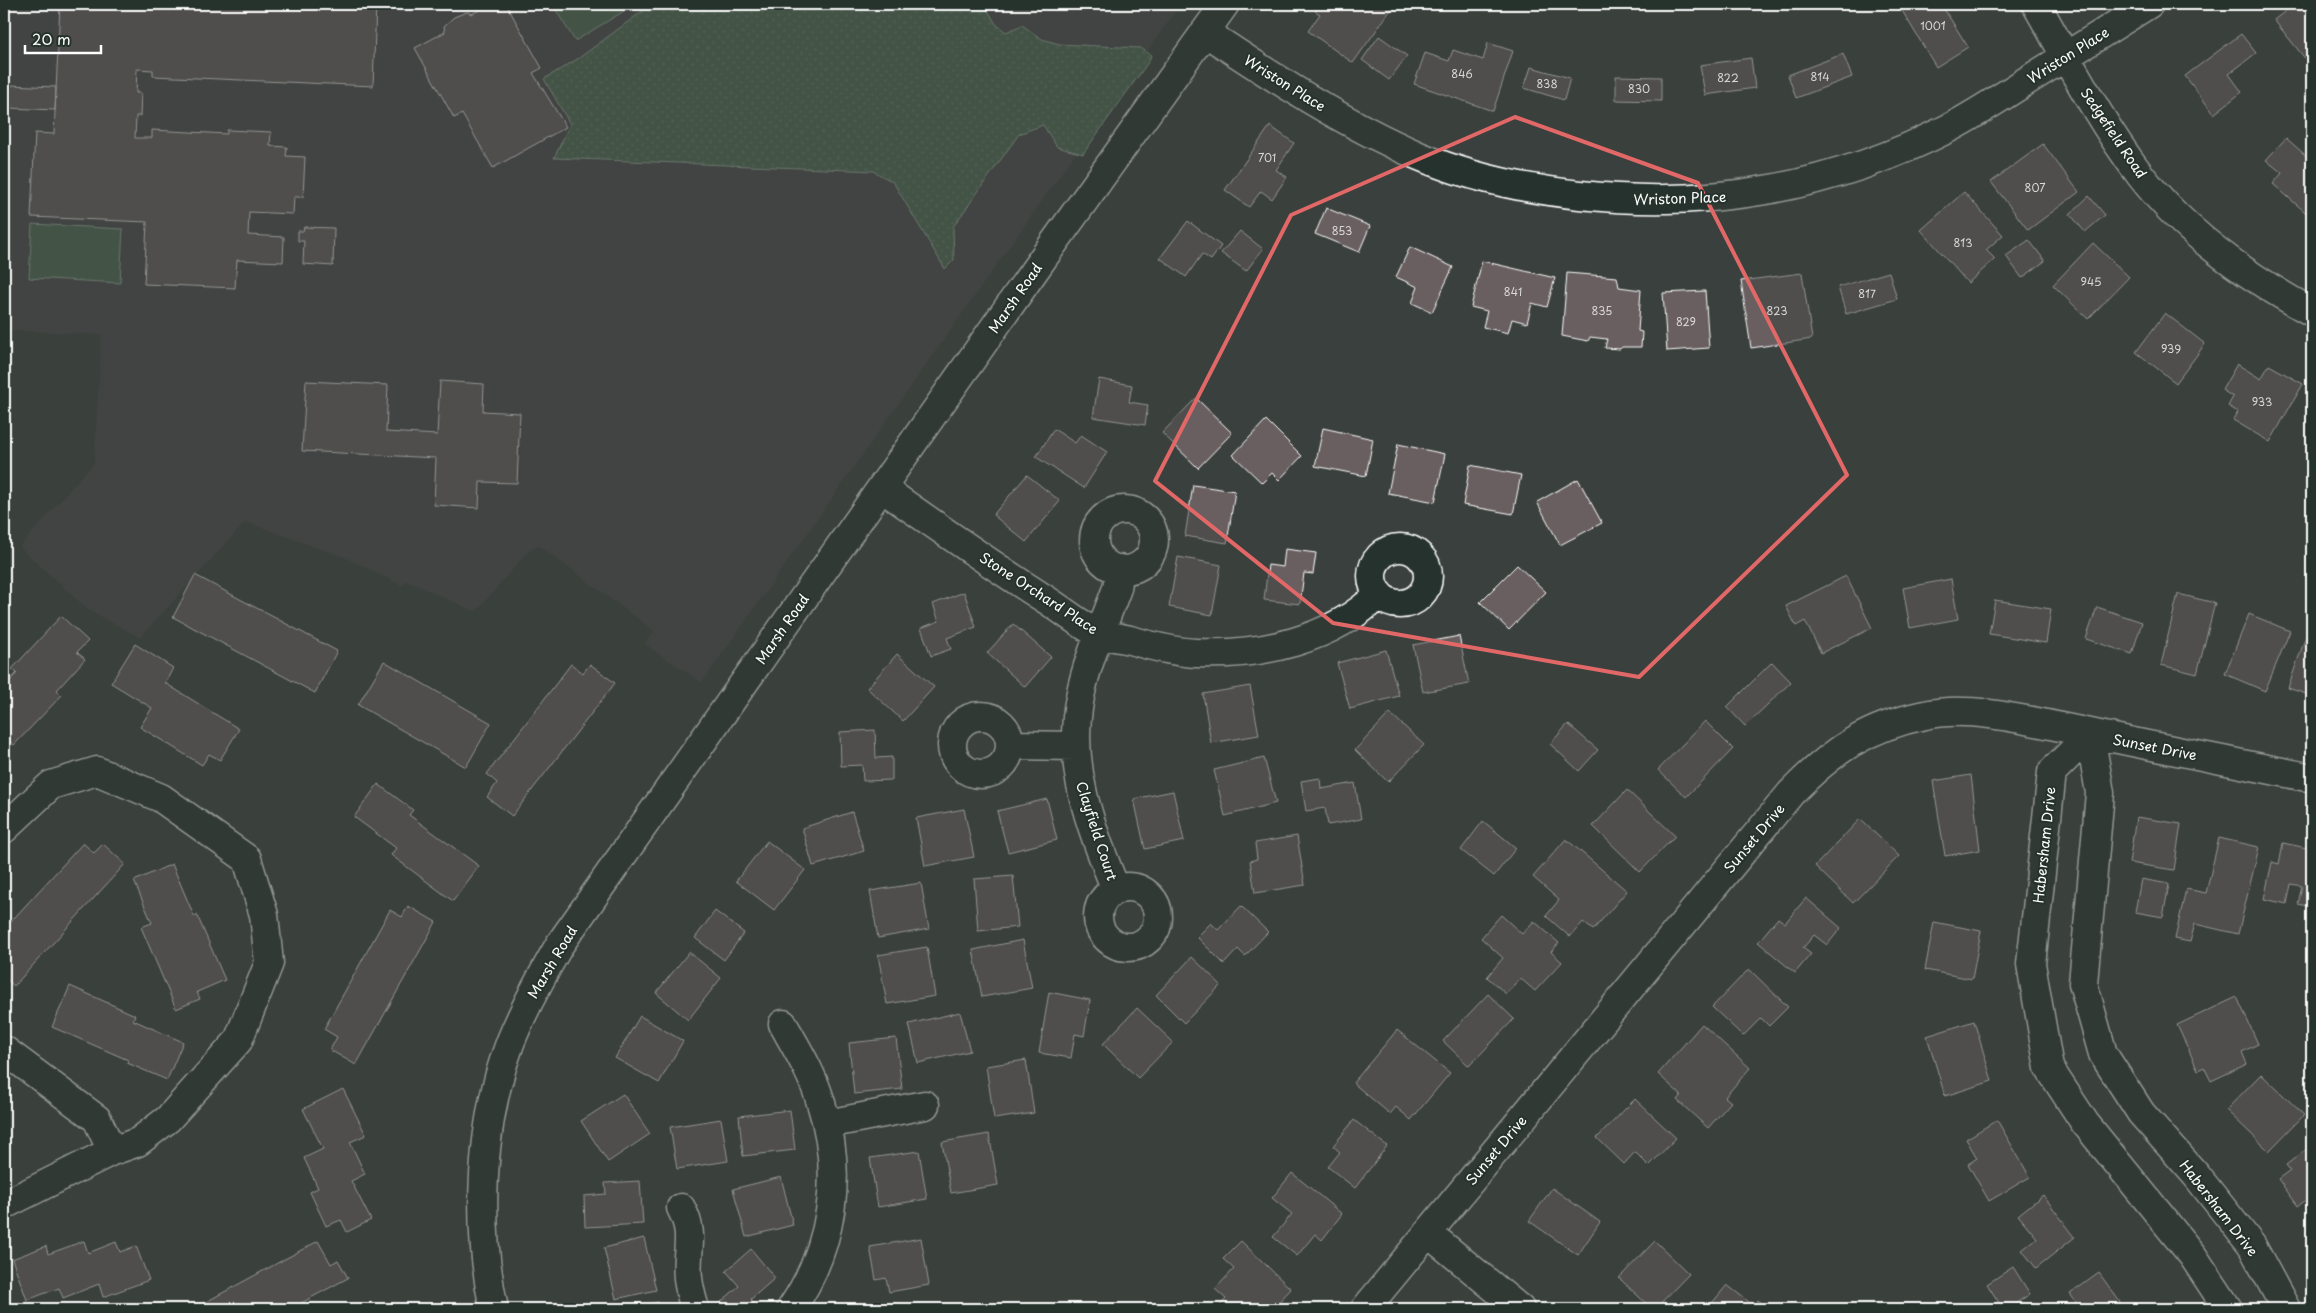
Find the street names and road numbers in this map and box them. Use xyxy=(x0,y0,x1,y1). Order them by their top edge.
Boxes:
street label: Wriston Place xyxy=(2023,22,2113,88)
street label: Wriston Place xyxy=(1240,50,1330,116)
street label: Sedgefield Road xyxy=(2076,84,2152,182)
street label: Wriston Place xyxy=(1633,186,1727,210)
street label: Marsh Road xyxy=(983,259,1047,337)
street label: Stone Orchard Place xyxy=(976,547,1103,639)
street label: Marsh Road xyxy=(750,590,814,668)
street label: Sunset Drive xyxy=(2111,729,2199,766)
street label: Clayfield Court xyxy=(1071,779,1123,884)
street label: Habersham Drive xyxy=(2027,786,2061,904)
street label: Sunset Drive xyxy=(1719,798,1790,877)
street label: Marsh Road xyxy=(522,922,582,1002)
street label: Sunset Drive xyxy=(1461,1110,1532,1189)
street label: Habersham Drive xyxy=(2175,1155,2263,1261)

